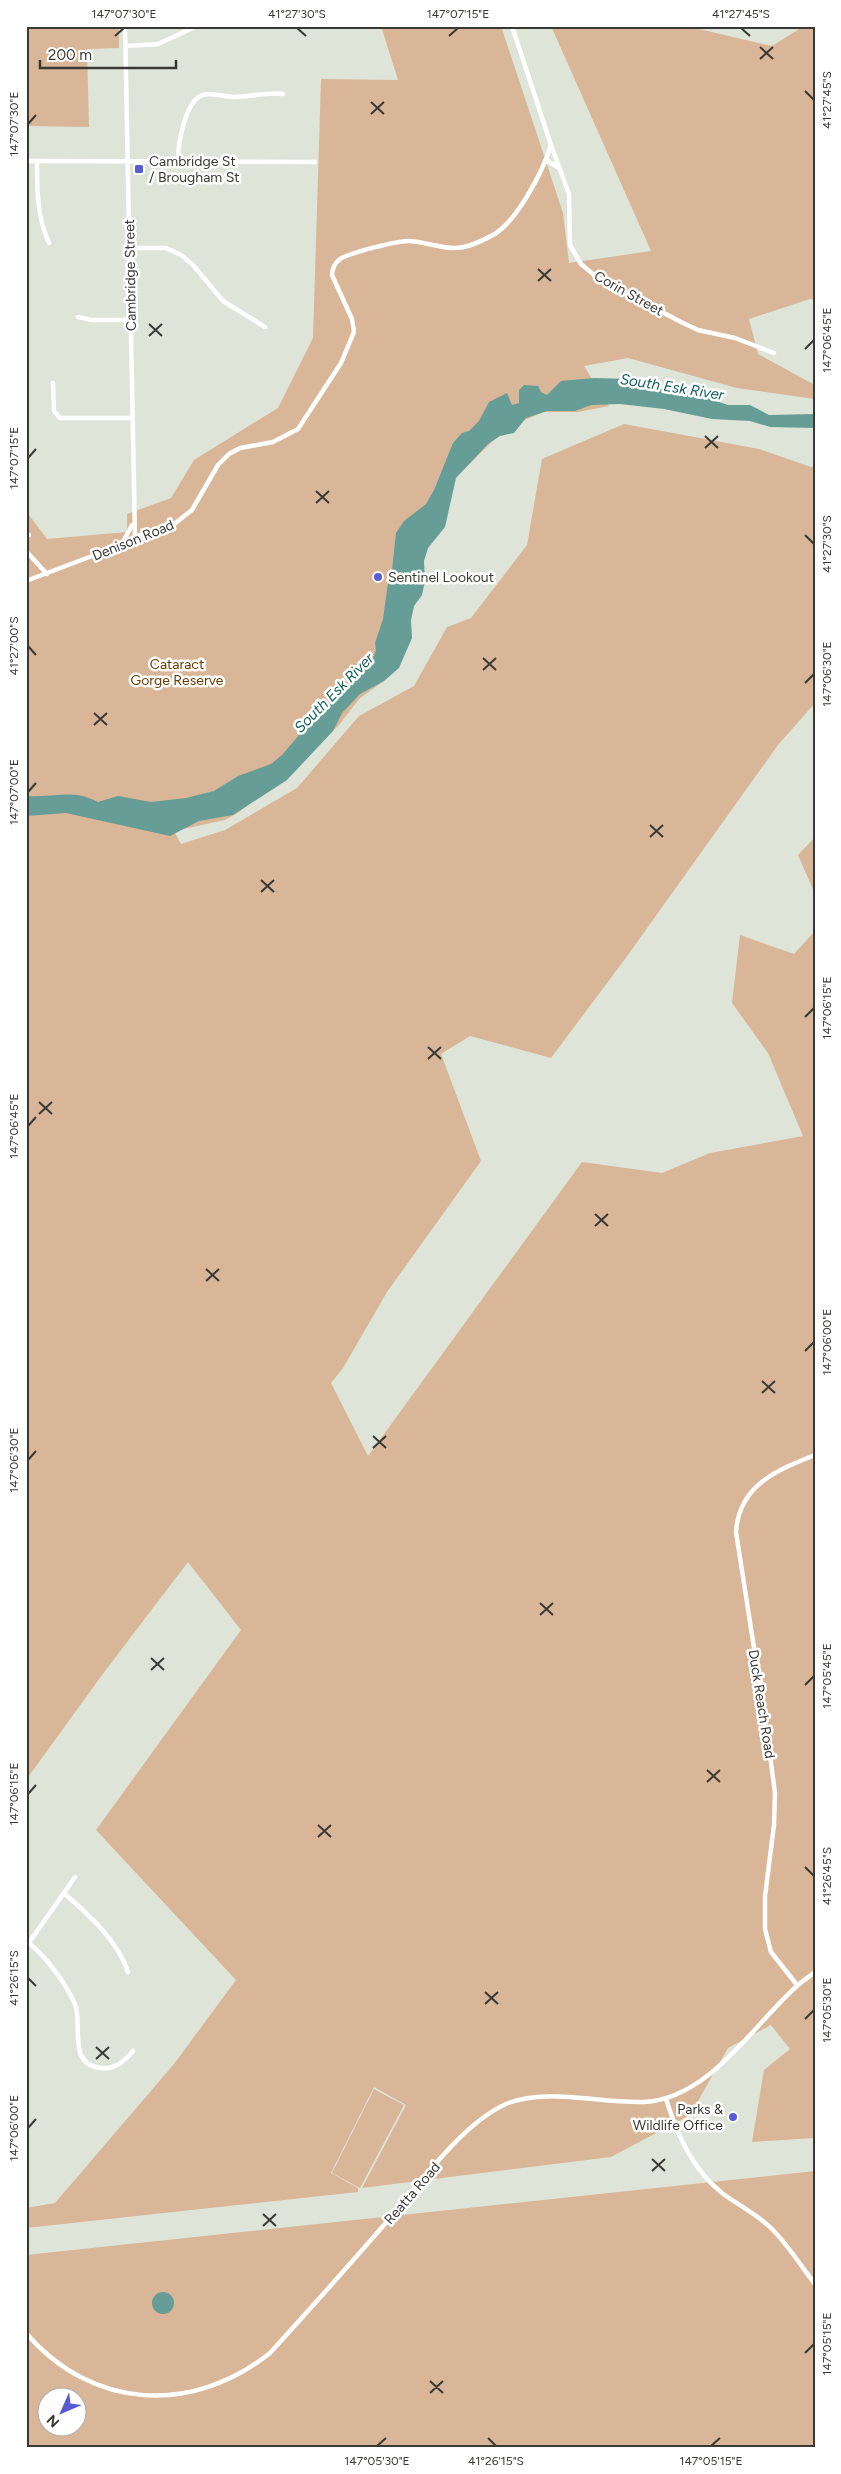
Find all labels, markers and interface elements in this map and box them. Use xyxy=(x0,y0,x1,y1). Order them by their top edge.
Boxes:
text: 147°07'30"E xyxy=(92,7,156,21)
text: 41°27'30"S xyxy=(268,7,326,21)
text: 147°07'15"E xyxy=(427,7,489,21)
text: 41°27'45"S xyxy=(712,7,770,21)
scale bar xyxy=(40,38,176,70)
text: 200 m xyxy=(48,46,92,64)
text: 41°27'45"S xyxy=(820,71,834,129)
text: 147°07'30"E xyxy=(7,92,21,156)
place label: Cambridge St / Brougham St xyxy=(149,153,240,186)
marker: Cambridge St / Brougham St xyxy=(133,163,145,175)
street label: Cambridge Street xyxy=(121,219,140,331)
street label: Corin Street xyxy=(591,267,666,319)
text: 147°06'45"E xyxy=(820,307,834,373)
water label: South Esk River xyxy=(619,370,726,404)
text: 147°07'15"E xyxy=(7,427,21,489)
text: 41°27'30"S xyxy=(820,515,834,573)
street label: Denison Road xyxy=(90,516,176,565)
place label: Sentinel Lookout xyxy=(388,569,494,586)
marker: Sentinel Lookout xyxy=(372,571,384,583)
text: 41°27'00"S xyxy=(7,617,21,675)
text: 147°06'30"E xyxy=(820,641,834,707)
water label: South Esk River xyxy=(291,649,378,736)
park label: Cataract Gorge Reserve xyxy=(131,656,224,689)
text: 147°07'00"E xyxy=(7,759,21,825)
text: 147°06'15"E xyxy=(820,977,834,1039)
text: 147°06'45"E xyxy=(7,1093,21,1159)
text: 147°06'00"E xyxy=(820,1309,834,1375)
text: 147°06'30"E xyxy=(7,1427,21,1493)
text: 147°05'45"E xyxy=(820,1643,834,1709)
street label: Duck Reach Road xyxy=(745,1648,778,1760)
text: 147°06'15"E xyxy=(7,1763,21,1825)
text: 41°26'45"S xyxy=(820,1847,834,1905)
text: 41°26'15"S xyxy=(7,1950,21,2006)
text: 147°05'30"E xyxy=(820,1977,834,2043)
text: 147°06'00"E xyxy=(7,2095,21,2161)
place label: Parks & Wildlife Office xyxy=(633,2101,723,2134)
marker: Parks & Wildlife Office xyxy=(727,2111,739,2123)
street label: Reatta Road xyxy=(381,2159,444,2228)
text: 147°05'15"E xyxy=(820,2312,834,2376)
north arrow xyxy=(38,2386,88,2436)
text: N xyxy=(43,2411,63,2431)
text: 147°05'30"E xyxy=(344,2454,410,2468)
text: 41°26'15"S xyxy=(468,2454,524,2468)
text: 147°05'15"E xyxy=(679,2454,743,2468)

